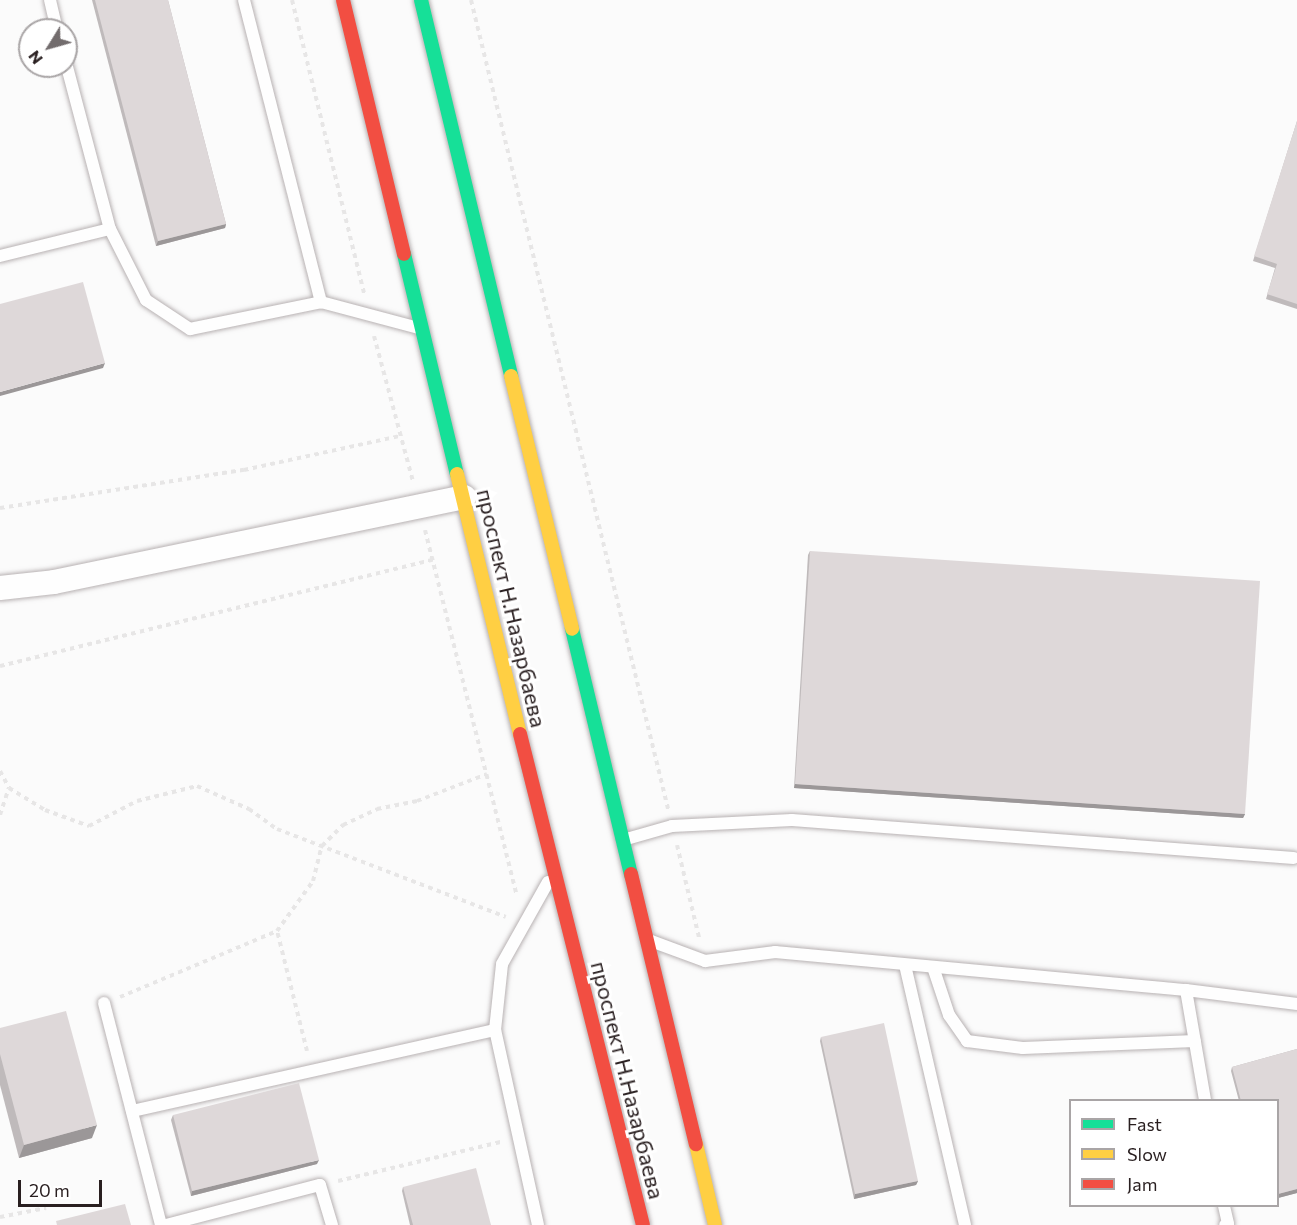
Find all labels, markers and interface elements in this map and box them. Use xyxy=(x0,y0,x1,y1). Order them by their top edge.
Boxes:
north arrow xyxy=(18,18,78,78)
text: N xyxy=(24,47,46,68)
street label: проспект Н.Назарбаева xyxy=(472,486,552,730)
street label: проспект Н.Назарбаева xyxy=(586,959,670,1201)
legend xyxy=(1069,1099,1279,1207)
text: Fast xyxy=(1127,1113,1162,1135)
text: Slow xyxy=(1127,1143,1167,1165)
scale bar xyxy=(21,1168,105,1206)
text: Jam xyxy=(1127,1173,1157,1195)
text: 20 m xyxy=(29,1179,70,1201)

